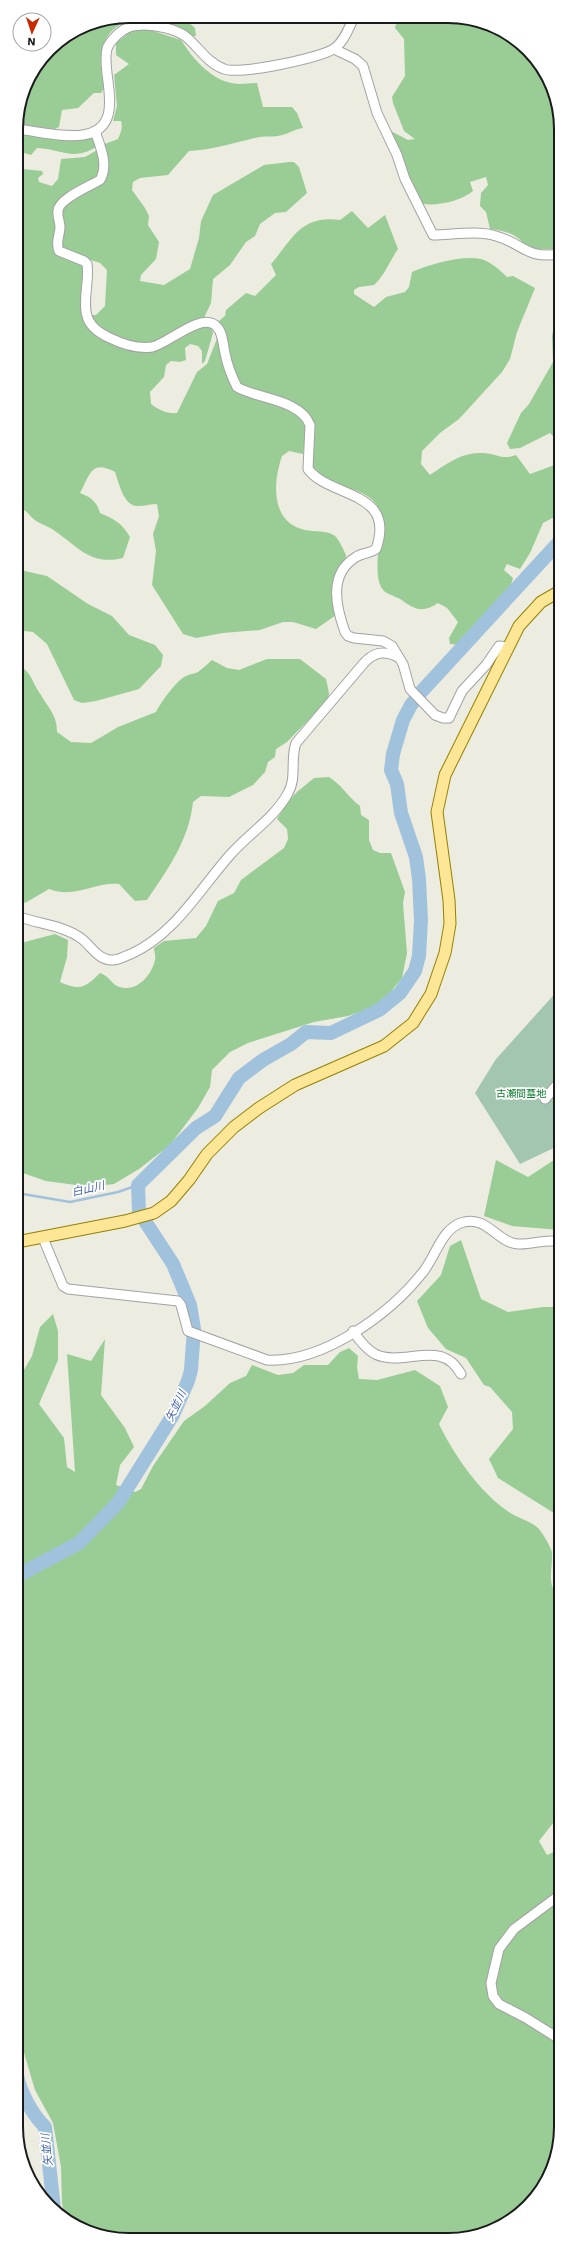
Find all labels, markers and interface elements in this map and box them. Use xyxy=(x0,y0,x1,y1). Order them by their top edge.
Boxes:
north arrow xyxy=(12,12,52,52)
text: N xyxy=(27,35,36,48)
park label: 古瀬間墓地 xyxy=(496,1088,547,1099)
water label: 白山川 xyxy=(70,1179,107,1199)
water label: 矢並川 xyxy=(163,1387,190,1424)
water label: 矢並川 xyxy=(39,2132,55,2167)

